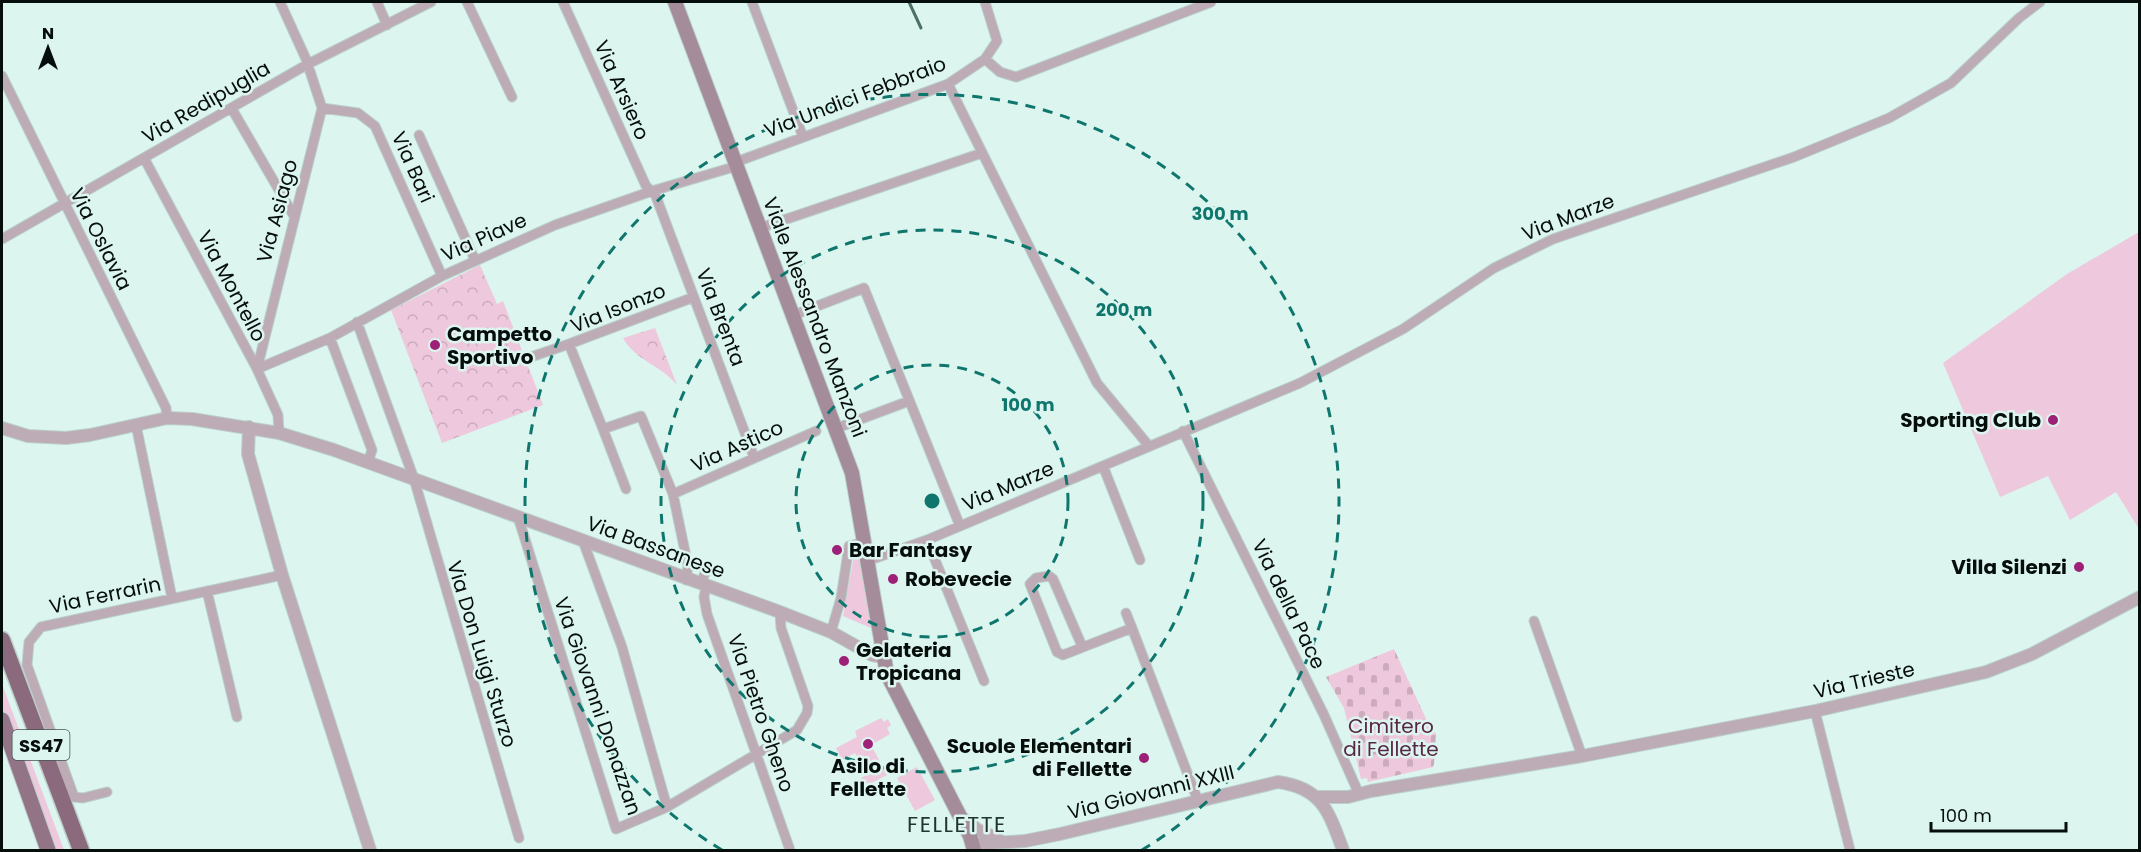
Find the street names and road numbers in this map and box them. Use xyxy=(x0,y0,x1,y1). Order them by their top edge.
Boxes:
street label: Via Arsiero xyxy=(588,36,656,144)
street label: Via Undici Febbraio xyxy=(760,49,950,145)
street label: Via Redipuglia xyxy=(137,54,275,150)
street label: Via Bari xyxy=(385,127,441,207)
street label: Via Asiago xyxy=(250,156,304,266)
street label: Via Oslavia xyxy=(63,183,139,295)
street label: Via Marze xyxy=(1518,187,1618,247)
street label: Viale Alessandro Manzoni xyxy=(756,193,874,441)
street label: Via Piave xyxy=(437,206,531,268)
street label: Via Montello xyxy=(191,225,273,347)
street label: Via Brenta xyxy=(689,264,753,370)
street label: Via Isonzo xyxy=(566,276,670,340)
street label: Via Astico xyxy=(686,413,788,479)
street label: Via Marze xyxy=(958,454,1058,518)
street label: Via Bassanese xyxy=(583,509,729,585)
street label: Via della Pace xyxy=(1245,534,1333,674)
street label: Via Don Luigi Sturzo xyxy=(440,557,524,751)
street label: Via Ferrarin xyxy=(47,570,163,620)
street label: Via Giovanni Donazzan xyxy=(547,593,649,819)
street label: Via Pietro Gheno xyxy=(721,630,801,796)
street label: Via Trieste xyxy=(1811,655,1917,705)
road number: SS47 xyxy=(12,730,70,760)
street label: Via Giovanni XXIII xyxy=(1065,758,1237,826)

